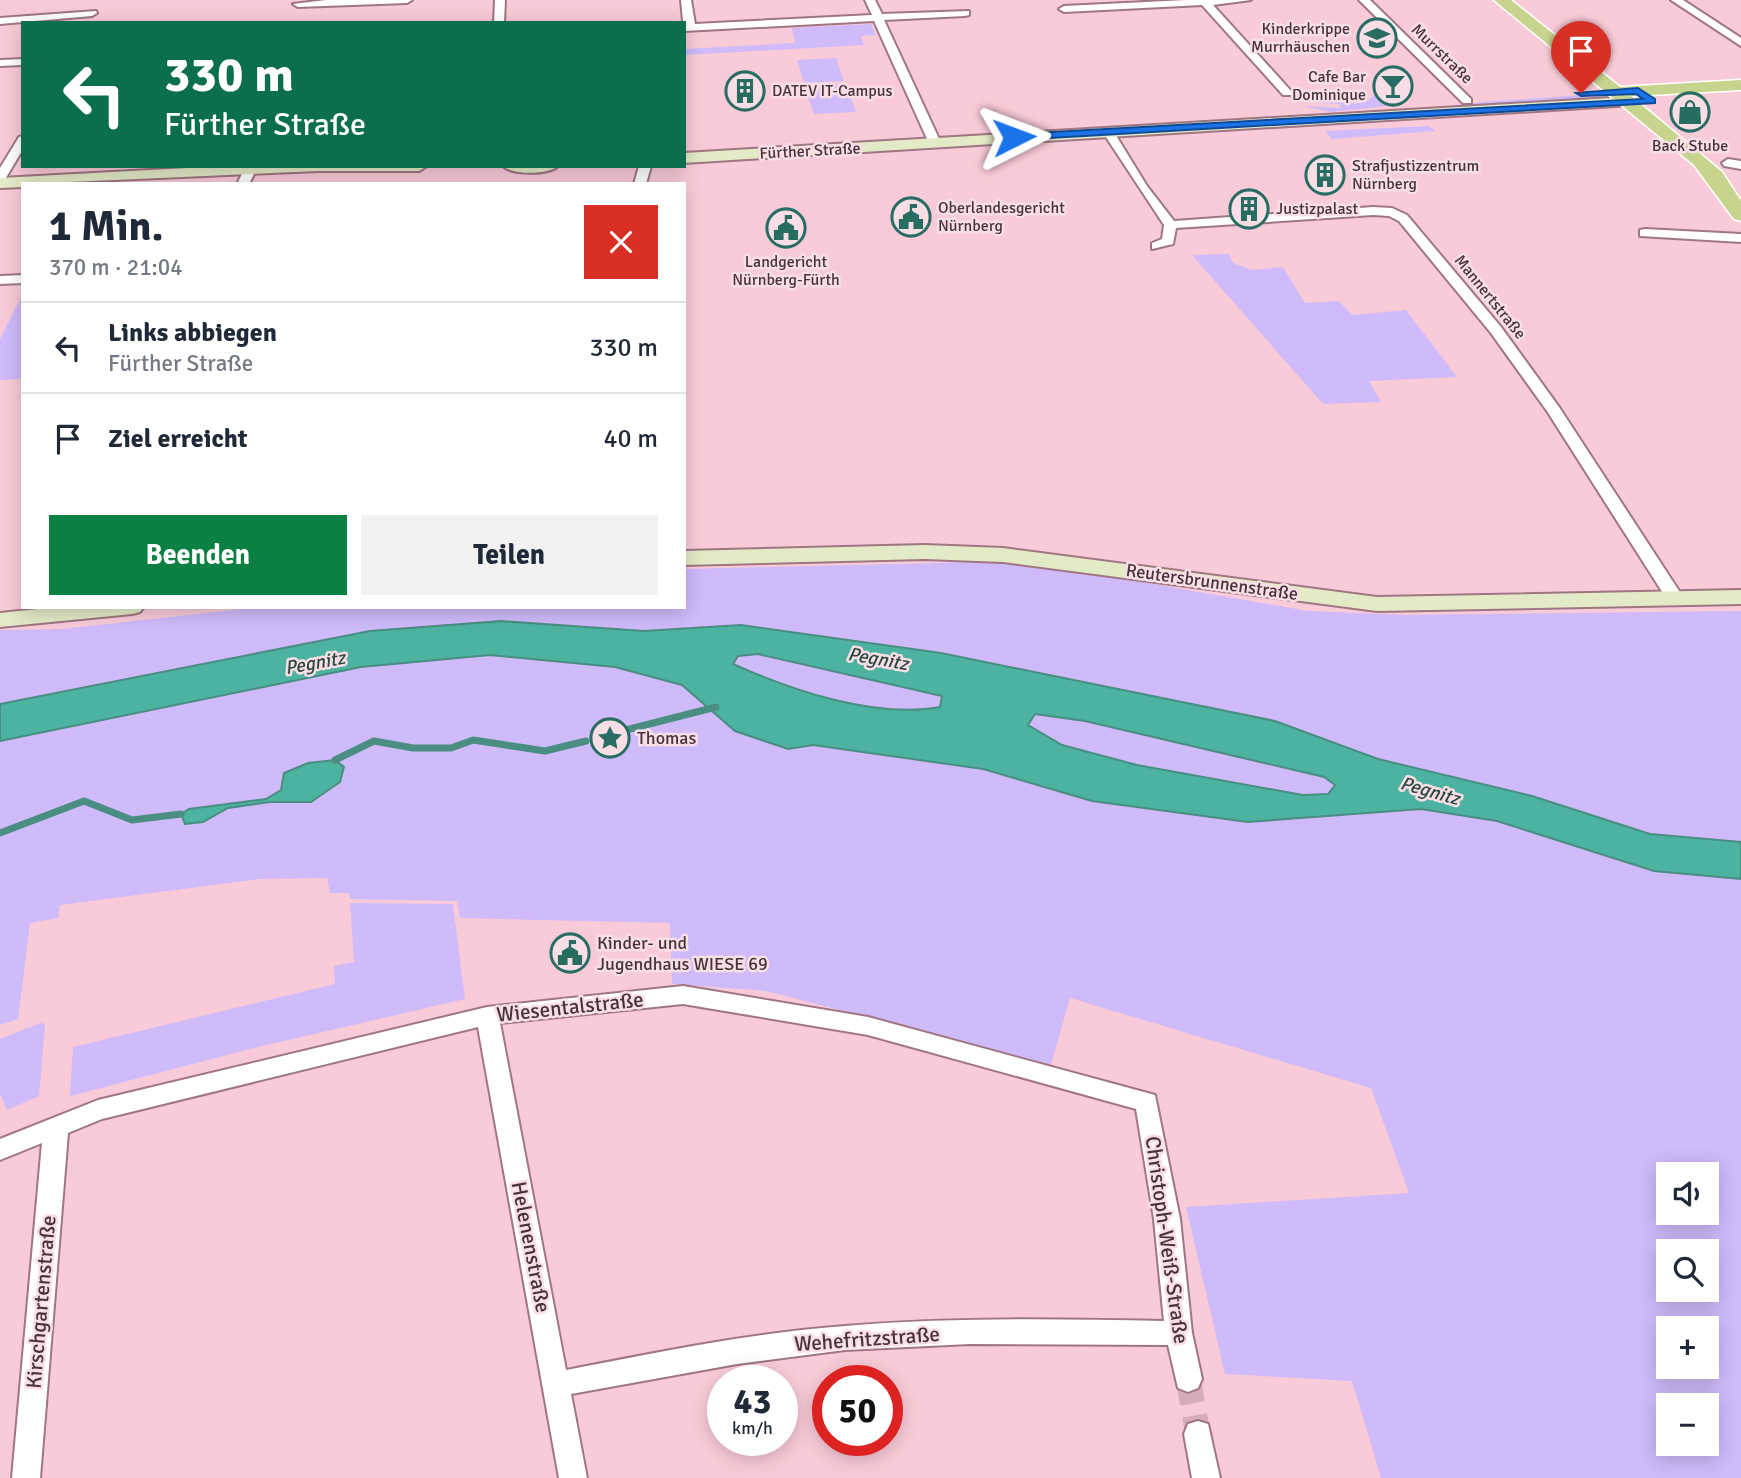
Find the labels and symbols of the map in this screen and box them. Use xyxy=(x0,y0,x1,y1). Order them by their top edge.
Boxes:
school or university icon: Kinderkrippe Murrhäuschen xyxy=(1356,17,1398,59)
place label: Kinderkrippe Murrhäuschen xyxy=(1251,19,1350,57)
street label: Murrstraße xyxy=(1407,20,1477,88)
pin xyxy=(1551,21,1611,93)
bar icon: Cafe Bar Dominique xyxy=(1372,65,1414,107)
place label: Cafe Bar Dominique xyxy=(1292,67,1366,105)
building icon: DATEV IT-Campus xyxy=(724,70,766,112)
place label: DATEV IT-Campus xyxy=(772,81,893,101)
shop icon: Back Stube xyxy=(1669,91,1711,133)
position arrow xyxy=(977,100,1051,174)
place label: Back Stube xyxy=(1652,136,1728,156)
street label: Fürther Straße xyxy=(759,138,861,164)
building icon: Strafjustizzentrum Nürnberg xyxy=(1304,154,1346,196)
place label: Strafjustizzentrum Nürnberg xyxy=(1352,156,1479,194)
building icon: Justizpalast xyxy=(1228,188,1270,230)
public building icon: Oberlandesgericht Nürnberg xyxy=(890,196,932,238)
place label: Oberlandesgericht Nürnberg xyxy=(938,198,1065,236)
place label: Justizpalast xyxy=(1276,199,1359,219)
public building icon: Landgericht Nürnberg-Fürth xyxy=(765,207,807,249)
street label: Mannertstraße xyxy=(1450,251,1530,343)
place label: Landgericht Nürnberg-Fürth xyxy=(732,252,840,290)
street label: Reutersbrunnenstraße xyxy=(1125,559,1299,605)
water label: Pegnitz xyxy=(846,642,911,676)
water label: Pegnitz xyxy=(283,646,348,680)
place icon: Thomas xyxy=(589,717,631,759)
place label: Thomas xyxy=(637,727,696,749)
water label: Pegnitz xyxy=(1398,771,1464,811)
public building icon: Kinder- und Jugendhaus WIESE 69 xyxy=(549,932,591,974)
place label: Kinder- und Jugendhaus WIESE 69 xyxy=(597,932,768,975)
street label: Wiesentalstraße xyxy=(495,986,645,1028)
street label: Christoph-Weiß-Straße xyxy=(1140,1134,1194,1346)
street label: Helenenstraße xyxy=(506,1179,556,1315)
street label: Kirschgartenstraße xyxy=(20,1214,62,1390)
street label: Wehefritzstraße xyxy=(793,1321,941,1357)
speed limit sign: 50 xyxy=(812,1365,903,1456)

